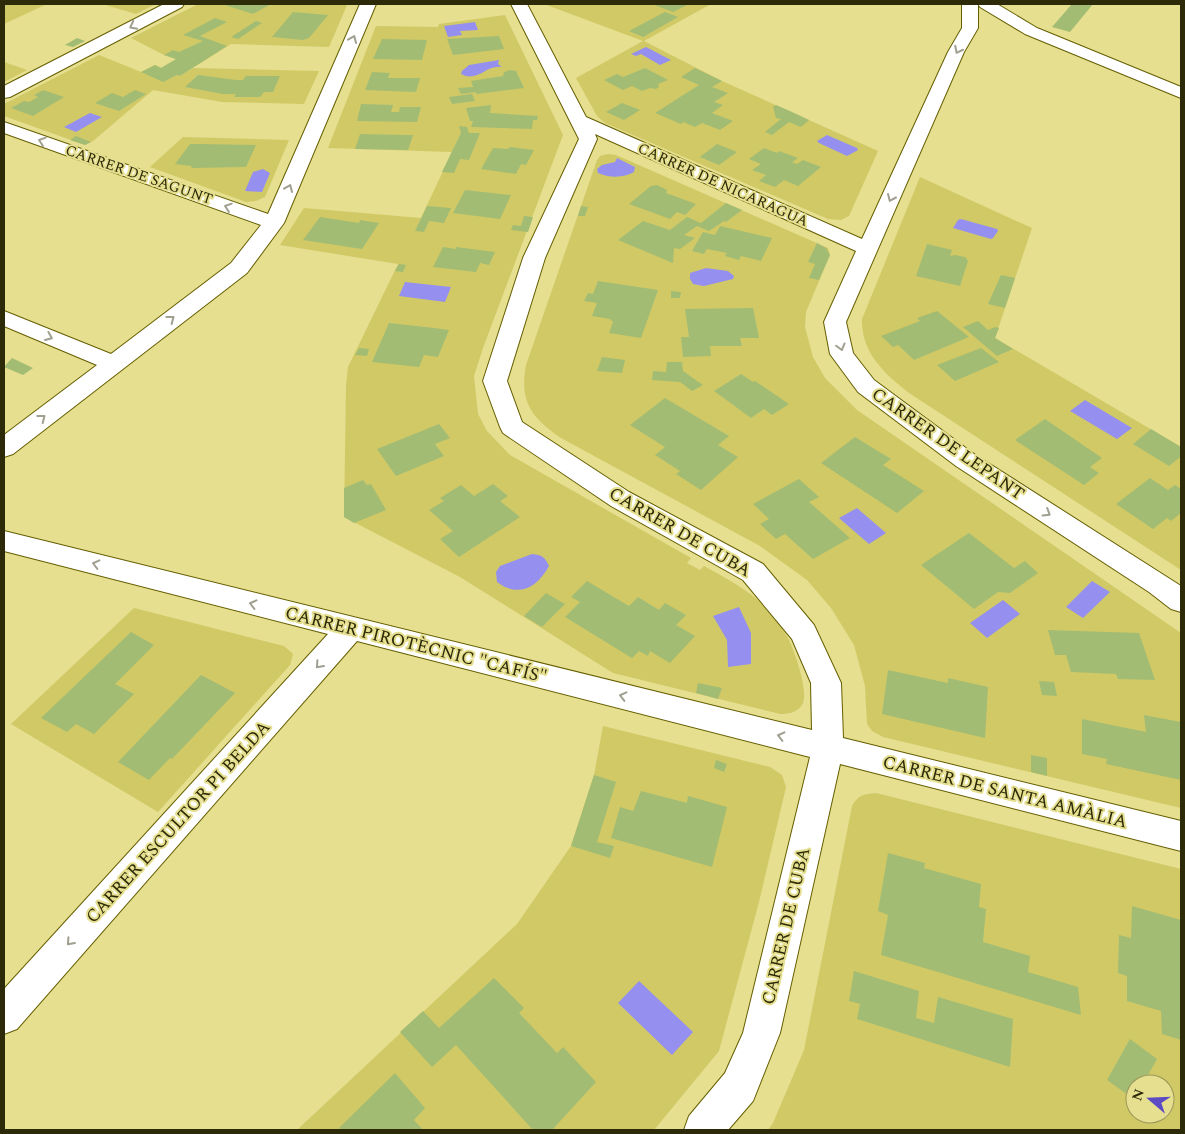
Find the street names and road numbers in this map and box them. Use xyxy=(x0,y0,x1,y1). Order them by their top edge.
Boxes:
street label: CARRER DE NICARAGUA xyxy=(634,137,812,233)
street label: CARRER DE SAGUNT xyxy=(62,139,216,211)
street label: CARRER DE LEPANT xyxy=(866,381,1030,507)
street label: CARRER DE CUBA xyxy=(604,480,756,584)
street label: CARRER PIROTÈCNIC "CAFÍS" xyxy=(282,599,550,691)
street label: CARRER ESCULTOR PI BELDA xyxy=(79,715,277,929)
street label: CARRER DE SANTA AMÀLIA xyxy=(880,749,1130,835)
street label: CARRER DE CUBA xyxy=(755,845,817,1007)

